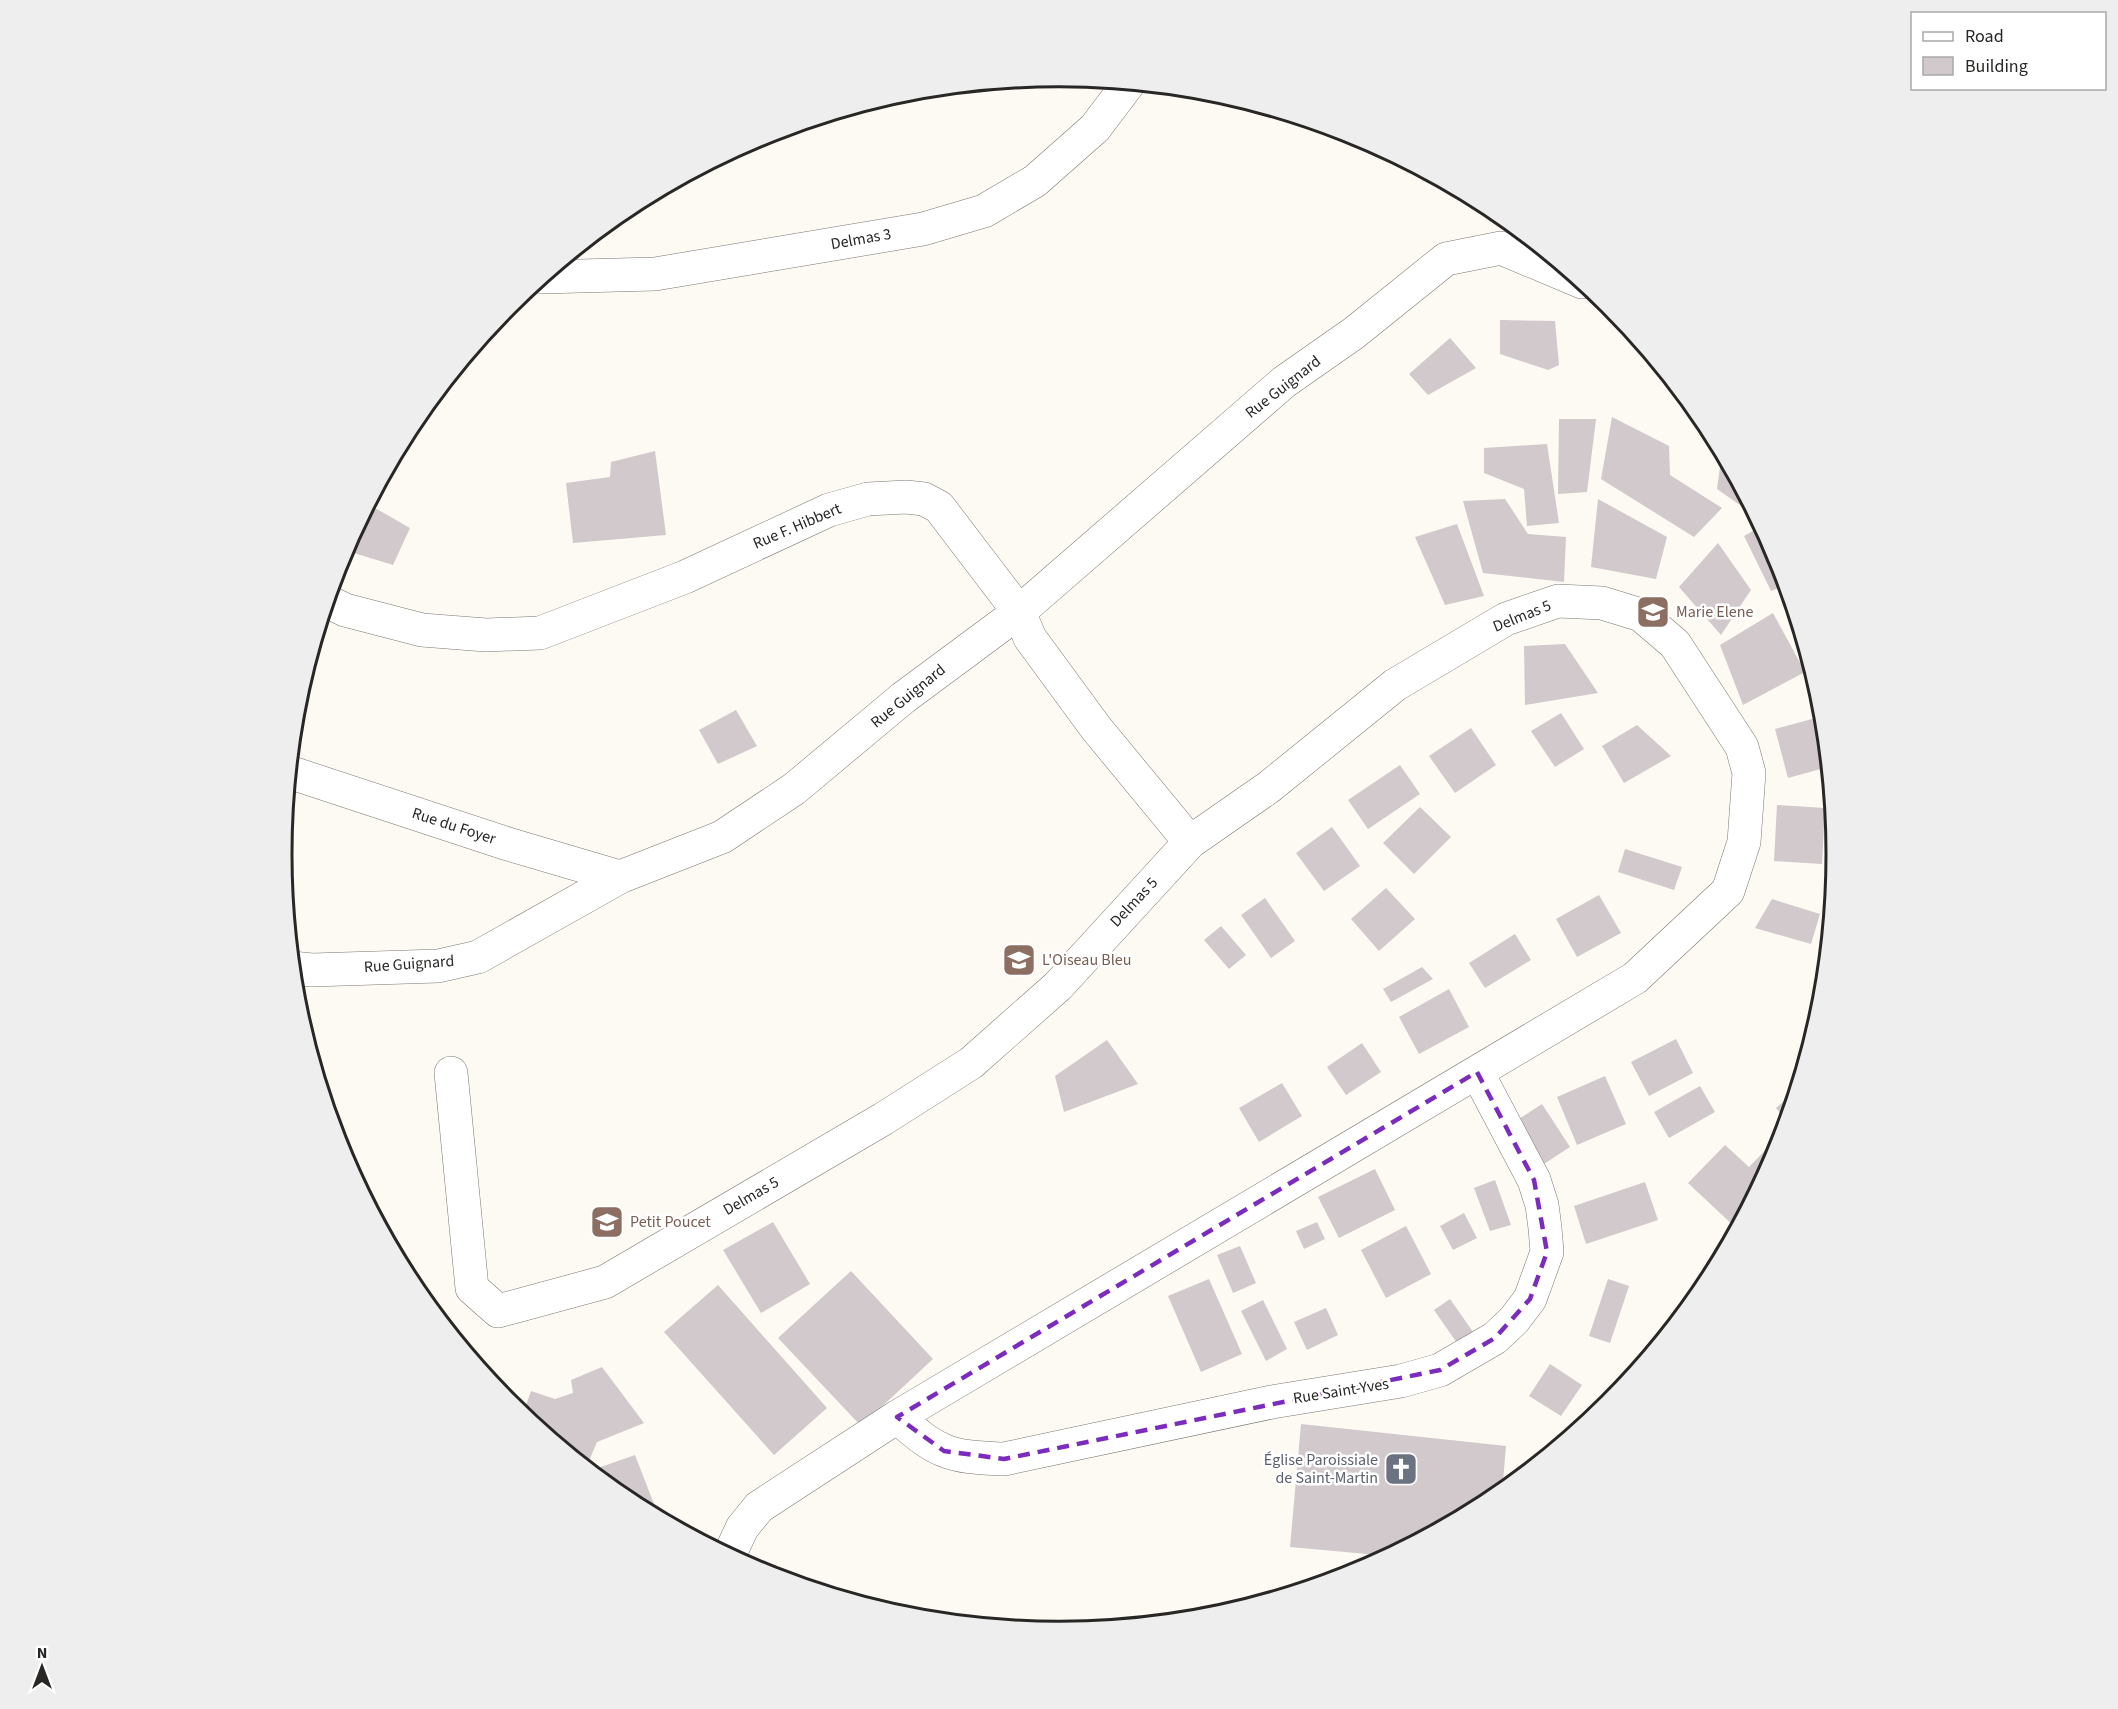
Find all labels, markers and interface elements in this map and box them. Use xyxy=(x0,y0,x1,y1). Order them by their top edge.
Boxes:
legend xyxy=(1911,12,2106,90)
text: Road xyxy=(1965,24,2004,49)
text: Building xyxy=(1965,54,2028,79)
street label: Delmas 3 xyxy=(829,223,893,255)
street label: Rue Guignard xyxy=(1241,350,1325,424)
street label: Rue F. Hibbert xyxy=(750,497,845,554)
street label: Delmas 5 xyxy=(1490,594,1554,638)
school or university icon: Marie Elene xyxy=(1635,594,1671,630)
place label: Marie Elene xyxy=(1676,601,1754,623)
street label: Rue Guignard xyxy=(866,659,950,733)
street label: Rue du Foyer xyxy=(409,802,499,850)
street label: Delmas 5 xyxy=(1105,872,1163,932)
school or university icon: L'Oiseau Bleu xyxy=(1001,942,1037,978)
place label: L'Oiseau Bleu xyxy=(1042,949,1131,971)
street label: Rue Guignard xyxy=(363,950,455,978)
street label: Delmas 5 xyxy=(719,1171,783,1221)
school or university icon: Petit Poucet xyxy=(589,1204,625,1240)
place label: Petit Poucet xyxy=(630,1211,711,1233)
street label: Rue Saint-Yves xyxy=(1292,1373,1391,1409)
place label: Église Paroissiale de Saint-Martin xyxy=(1264,1449,1378,1489)
church icon: Église Paroissiale de Saint-Martin xyxy=(1383,1451,1419,1487)
north arrow xyxy=(12,1637,72,1697)
text: N xyxy=(37,1642,47,1664)

